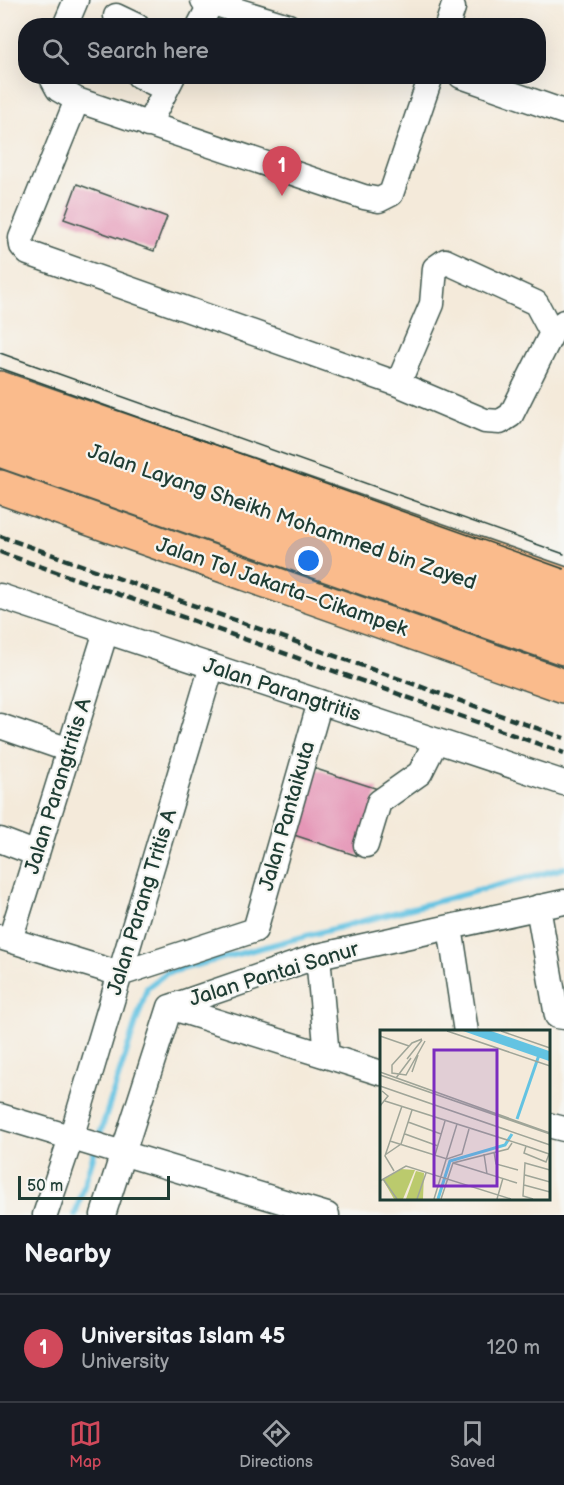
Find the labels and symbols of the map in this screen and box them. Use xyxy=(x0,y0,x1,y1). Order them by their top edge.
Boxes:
pin: 1 xyxy=(262,146,302,196)
street label: Jalan Layang Sheikh Mohammed bin Zayed xyxy=(85,439,479,595)
street label: Jalan Tol Jakarta–Cikampek xyxy=(153,532,412,642)
your location xyxy=(294,546,323,575)
street label: Jalan Parangtritis xyxy=(200,653,364,727)
street label: Jalan Parangtritis A xyxy=(19,695,97,877)
street label: Jalan Pantaikuta xyxy=(254,738,320,894)
street label: Jalan Parang Tritis A xyxy=(102,806,182,998)
street label: Jalan Pantai Sanur xyxy=(186,936,362,1012)
inset map xyxy=(380,1030,549,1200)
scale bar xyxy=(18,1173,170,1200)

